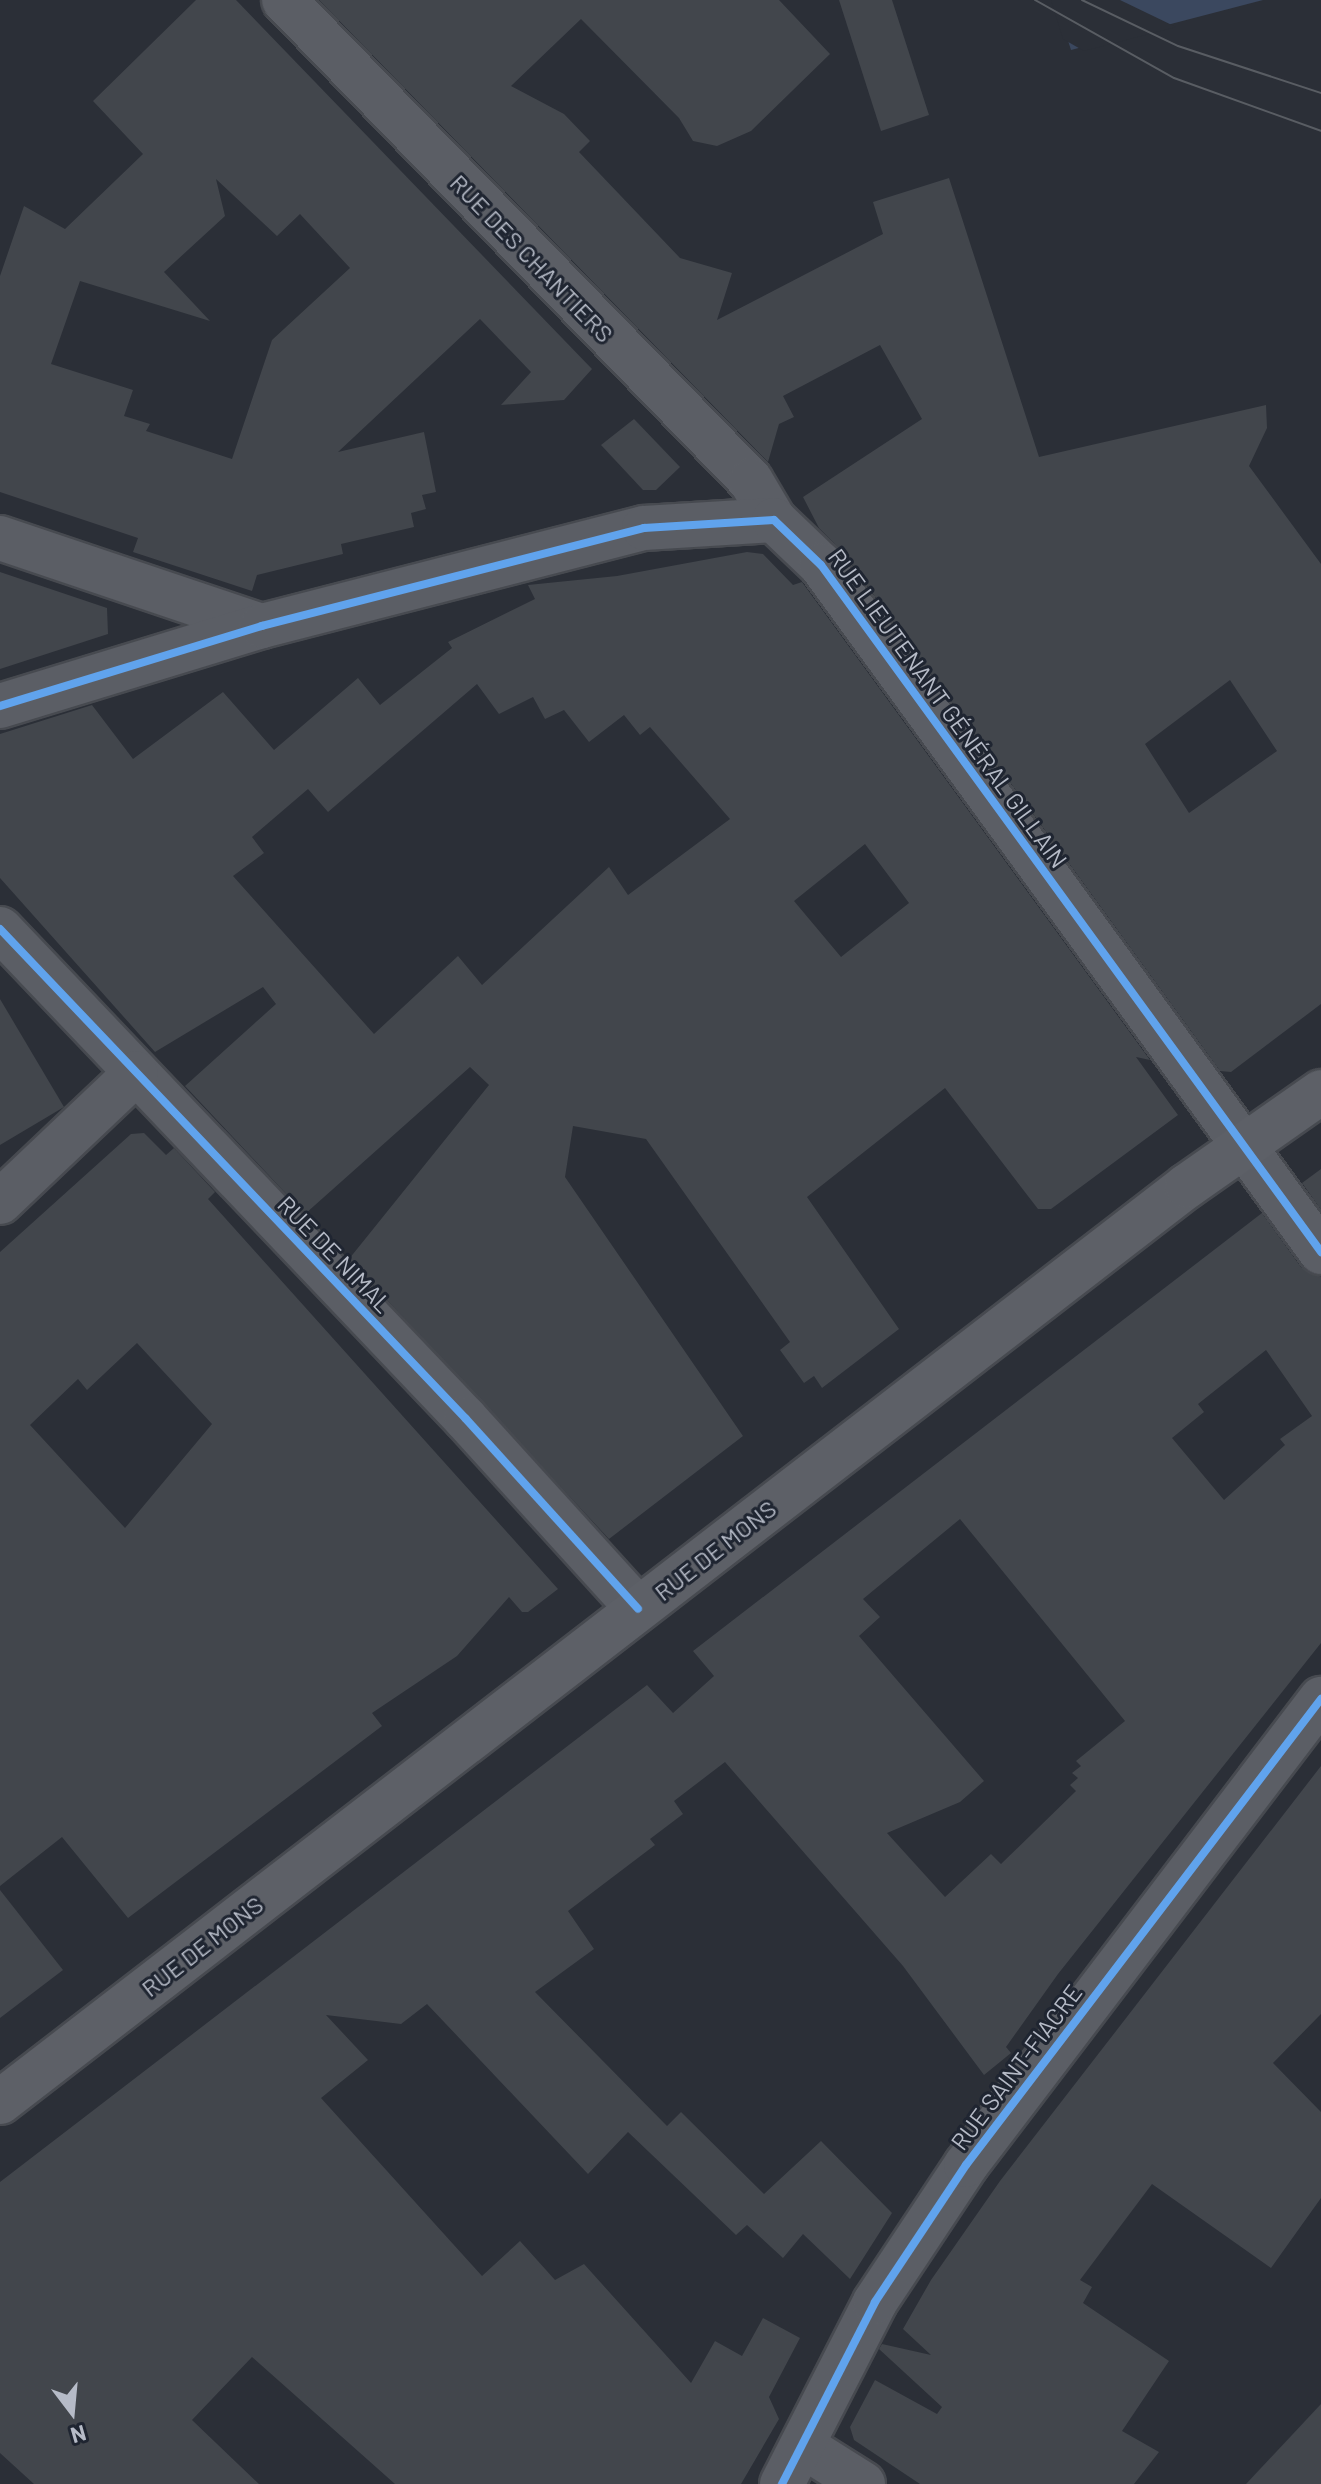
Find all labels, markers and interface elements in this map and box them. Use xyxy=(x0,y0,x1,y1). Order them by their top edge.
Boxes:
street label: RUE DES CHANTIERS xyxy=(445,168,619,348)
street label: RUE LIEUTENANT GÉNÉRAL GILLAIN xyxy=(822,543,1074,873)
street label: RUE DE NIMAL xyxy=(272,1190,398,1318)
street label: RUE DE MONS xyxy=(649,1494,781,1606)
street label: RUE DE MONS xyxy=(136,1890,268,2002)
street label: RUE SAINT-FIACRE xyxy=(944,1979,1088,2155)
north arrow xyxy=(32,2372,112,2452)
text: N xyxy=(68,2421,89,2450)

